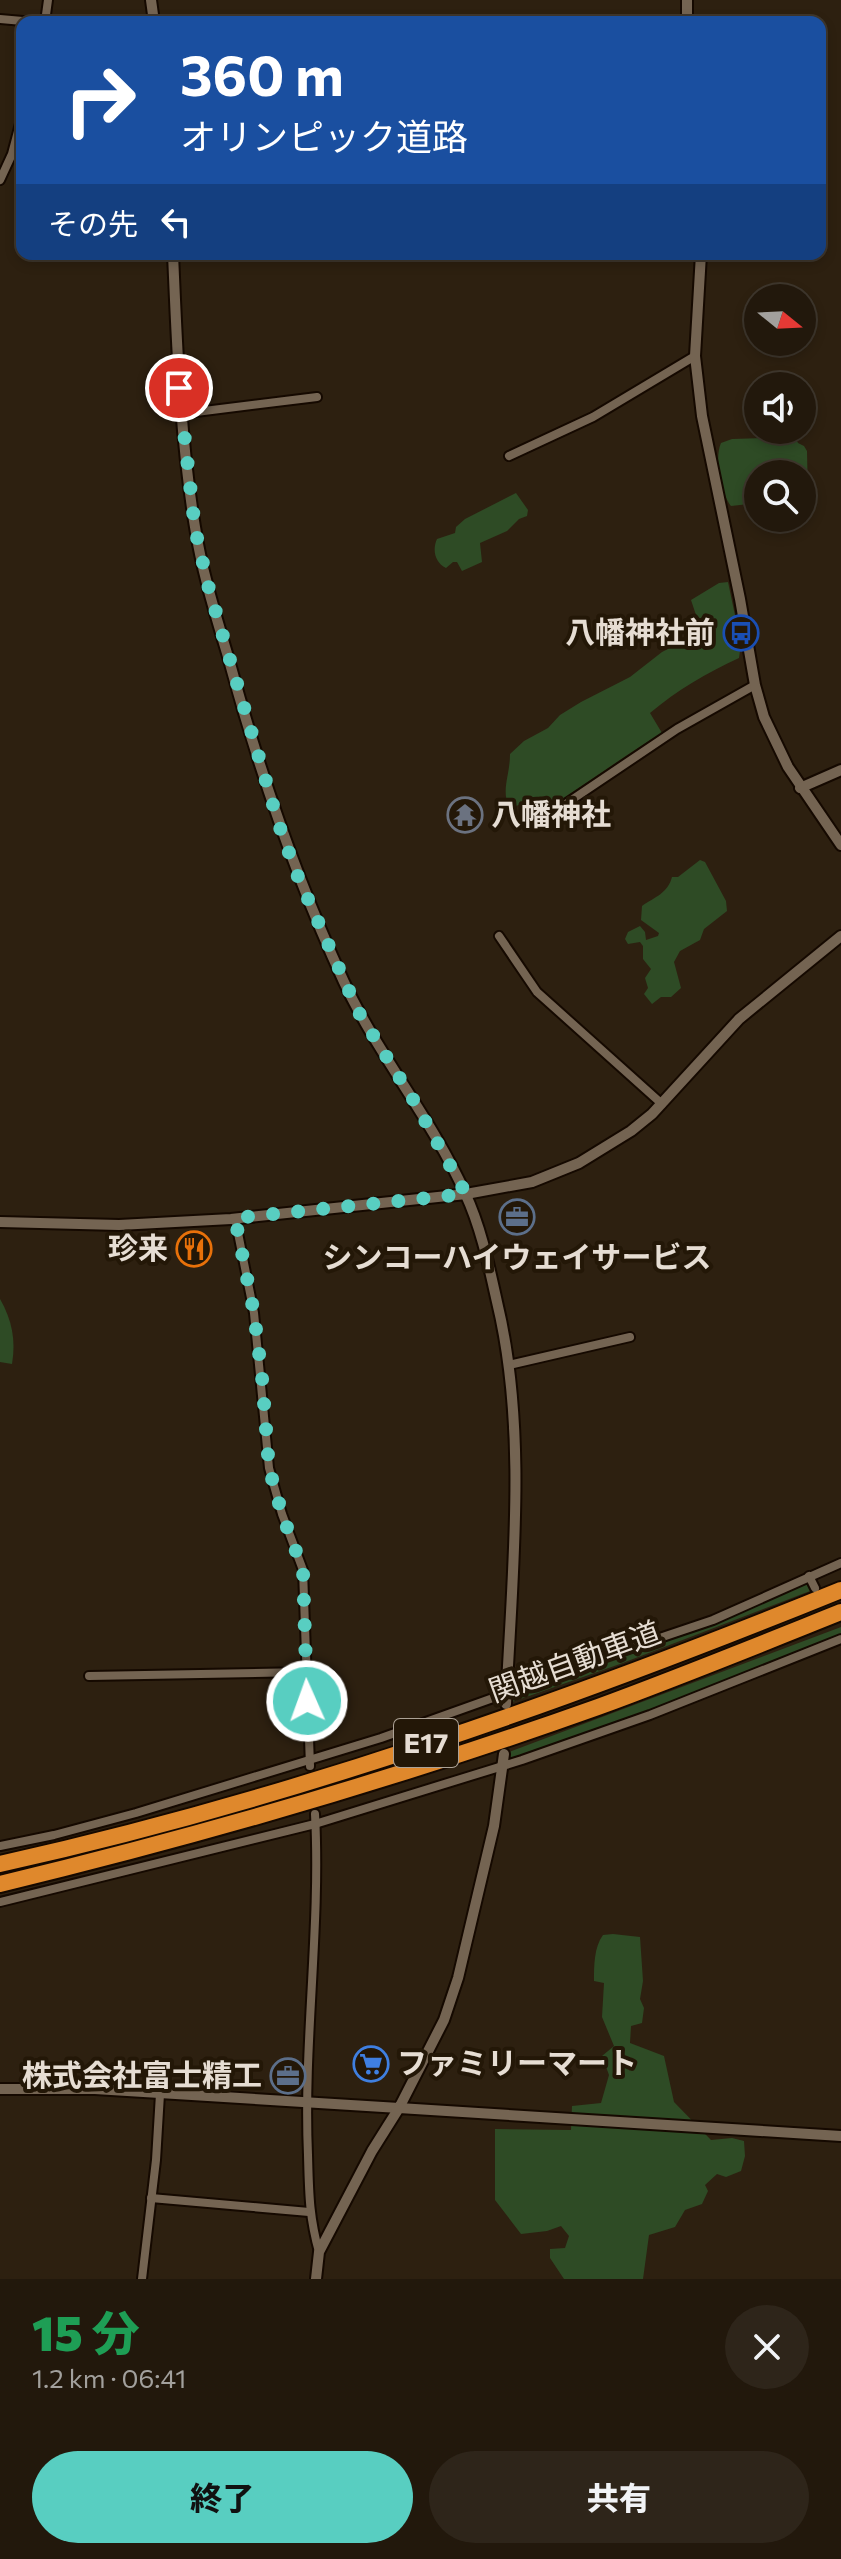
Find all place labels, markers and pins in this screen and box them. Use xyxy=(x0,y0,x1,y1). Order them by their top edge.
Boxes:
pin xyxy=(145,354,213,422)
place label: 八幡神社前 xyxy=(565,612,715,649)
bus stop icon: 八幡神社前 xyxy=(722,614,760,652)
place label: 八幡神社 xyxy=(491,794,611,831)
temple icon: 八幡神社 xyxy=(446,796,484,834)
office icon: シンコーハイウェイサービス xyxy=(498,1198,536,1236)
place label: 珍来 xyxy=(108,1228,168,1265)
restaurant icon: 珍来 xyxy=(175,1230,213,1268)
place label: シンコーハイウェイサービス xyxy=(323,1237,711,1274)
place label: ファミリーマート xyxy=(397,2043,637,2080)
supermarket icon: ファミリーマート xyxy=(352,2045,390,2083)
place label: 株式会社富士精工 xyxy=(22,2055,262,2092)
office icon: 株式会社富士精工 xyxy=(269,2057,307,2095)

